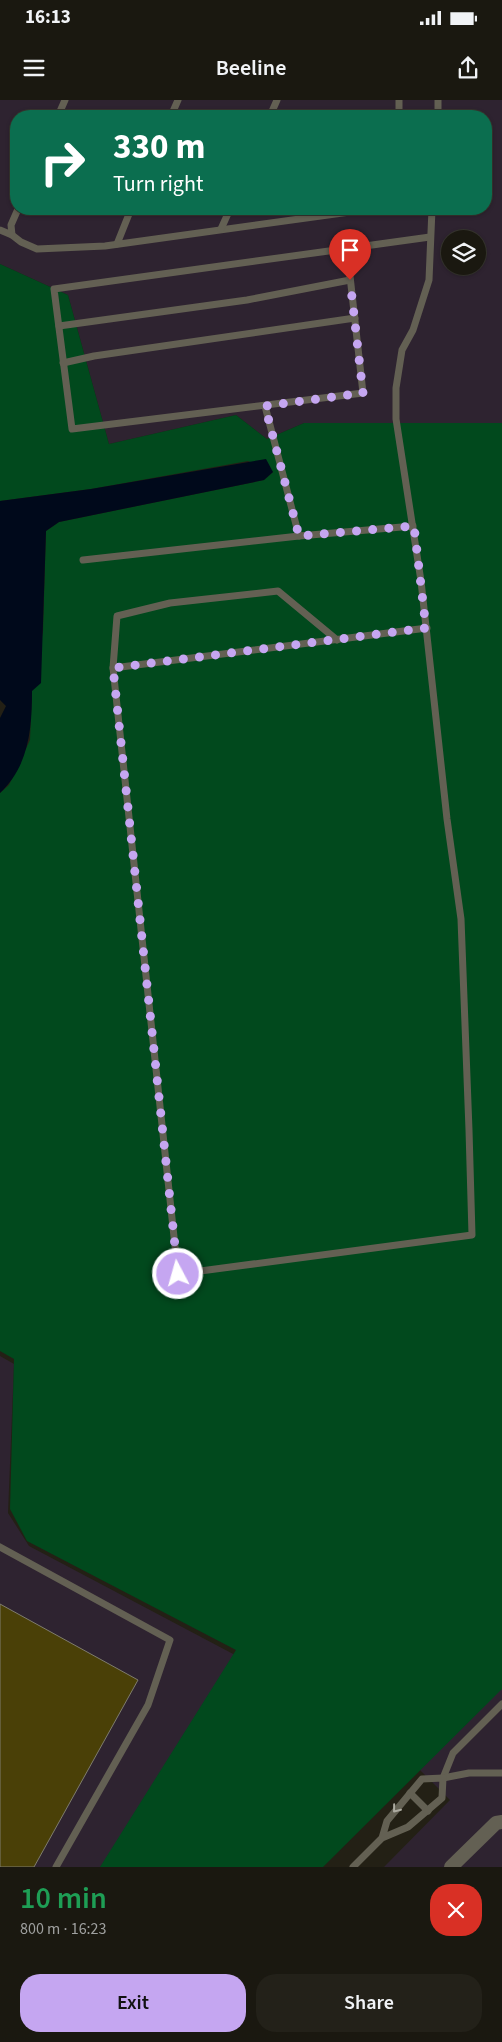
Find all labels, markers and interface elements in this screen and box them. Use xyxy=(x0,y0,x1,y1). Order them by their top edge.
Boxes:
text: 16:13 xyxy=(25,4,71,31)
text: Beeline xyxy=(216,52,286,84)
icon: menu xyxy=(20,54,48,82)
icon: share xyxy=(454,54,482,82)
text: 330 m xyxy=(113,122,205,172)
icon: right xyxy=(30,130,95,195)
text: Turn right xyxy=(113,168,203,200)
pin xyxy=(329,229,371,280)
map controls xyxy=(441,230,486,275)
button: layers xyxy=(441,230,486,275)
icon: arrive xyxy=(336,236,364,264)
position arrow xyxy=(151,1247,203,1299)
one-way arrow xyxy=(392,1804,401,1813)
text: 10 min xyxy=(20,1877,107,1920)
button: close xyxy=(430,1884,482,1936)
text: 800 m · 16:23 xyxy=(20,1918,107,1940)
button: Exit xyxy=(20,1974,246,2032)
button: Share xyxy=(256,1974,482,2032)

